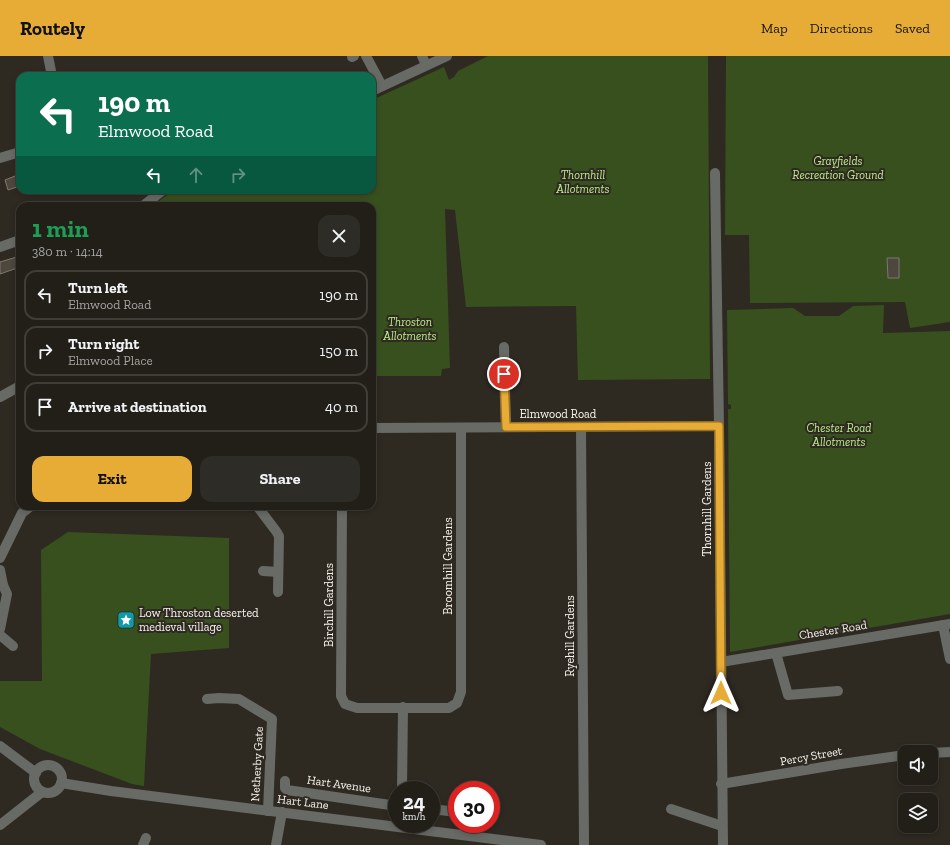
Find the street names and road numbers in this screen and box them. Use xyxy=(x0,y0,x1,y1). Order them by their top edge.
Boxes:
street label: Elmwood Road xyxy=(520,407,597,421)
street label: Thornhill Gardens xyxy=(700,462,714,556)
street label: Broomhill Gardens xyxy=(441,517,455,615)
street label: Birchill Gardens xyxy=(322,563,336,647)
street label: Ryehill Gardens xyxy=(563,595,577,677)
street label: Chester Road xyxy=(798,618,868,642)
street label: Netherby Gate xyxy=(248,726,266,802)
street label: Percy Street xyxy=(779,744,844,768)
street label: Hart Avenue xyxy=(306,773,372,795)
street label: Hart Lane xyxy=(276,792,330,812)

